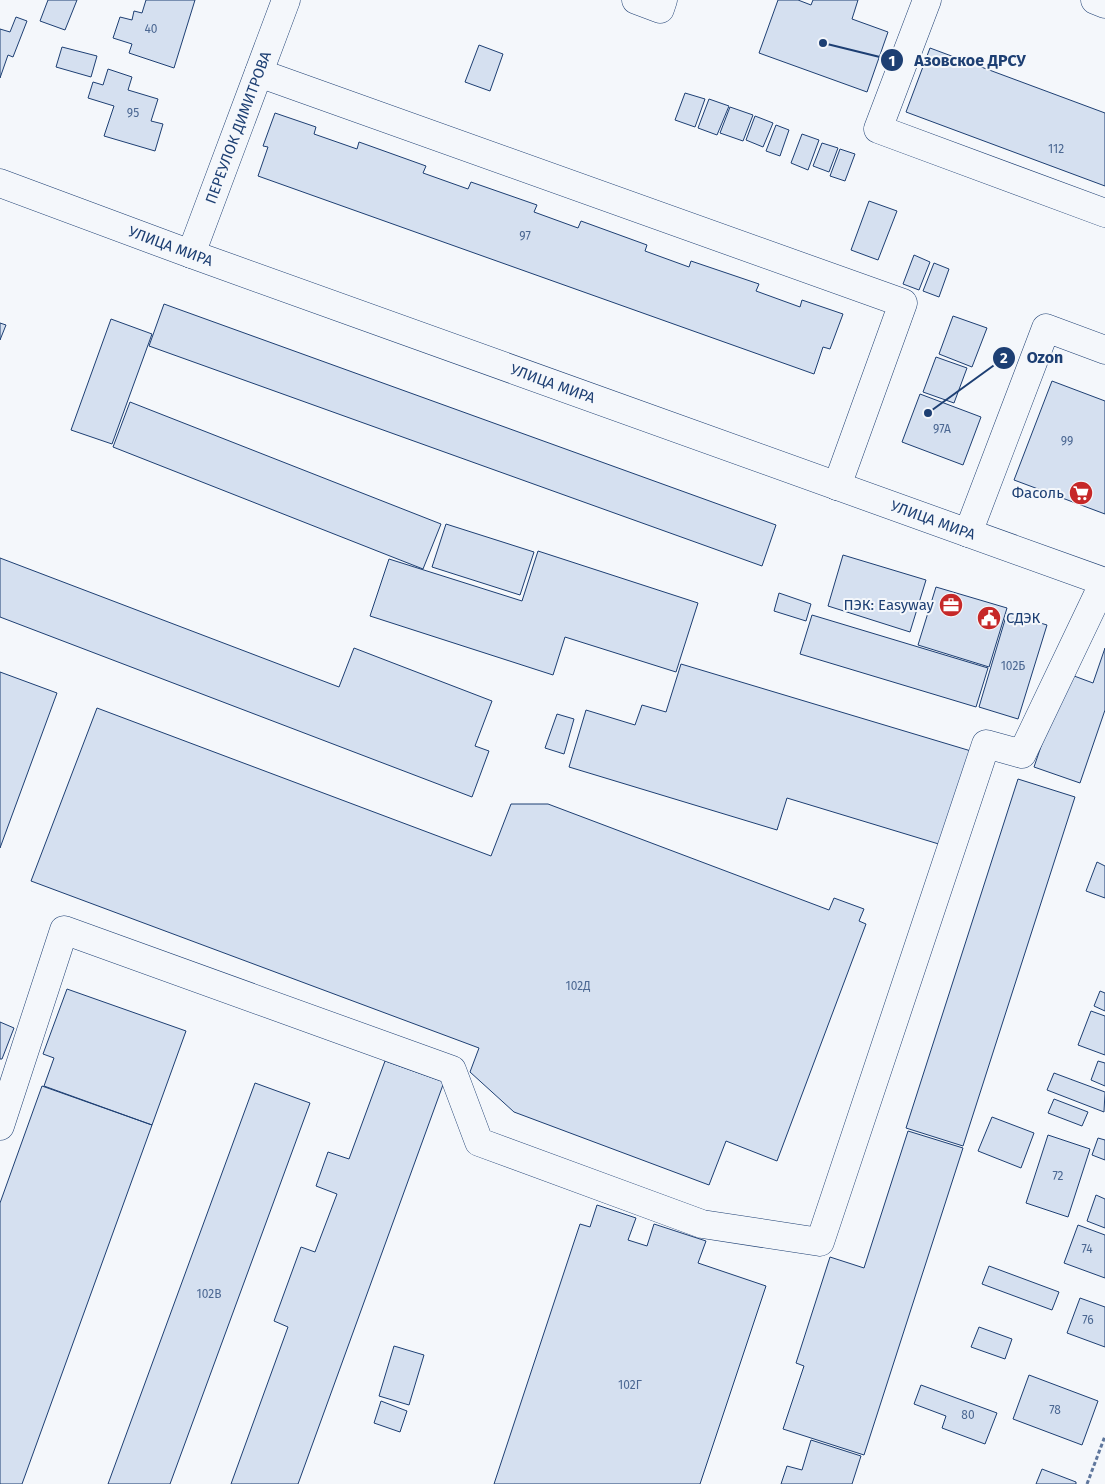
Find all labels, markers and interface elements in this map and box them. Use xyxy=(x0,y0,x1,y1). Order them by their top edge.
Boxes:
house number: 40 xyxy=(144,22,158,36)
callout: Азовское ДРСУ xyxy=(879,45,1036,76)
street label: ПЕРЕУЛОК ДИМИТРОВА xyxy=(202,48,275,206)
text: Азовское ДРСУ xyxy=(913,51,1027,70)
text: 1 xyxy=(889,52,895,70)
house number: 95 xyxy=(127,106,139,120)
house number: 112 xyxy=(1048,142,1064,156)
street label: УЛИЦА МИРА xyxy=(126,223,216,270)
house number: 97 xyxy=(519,229,531,243)
callout: Ozon xyxy=(991,342,1073,373)
text: Ozon xyxy=(1027,348,1063,367)
text: 2 xyxy=(1000,349,1008,367)
street label: УЛИЦА МИРА xyxy=(508,360,598,407)
house number: 97А xyxy=(933,422,951,436)
house number: 99 xyxy=(1061,434,1073,448)
supermarket icon: Фасоль xyxy=(1068,480,1094,506)
place label: Фасоль xyxy=(1012,484,1064,502)
street label: УЛИЦА МИРА xyxy=(888,497,978,544)
office icon: ПЭК: Easyway xyxy=(938,592,964,618)
place label: ПЭК: Easyway xyxy=(844,596,935,614)
public building icon: СДЭК xyxy=(976,605,1002,631)
place label: СДЭК xyxy=(1006,609,1041,627)
house number: 102Б xyxy=(1001,659,1025,673)
house number: 102Д xyxy=(565,979,591,993)
house number: 72 xyxy=(1052,1169,1064,1183)
house number: 74 xyxy=(1081,1242,1093,1256)
house number: 102В xyxy=(197,1287,221,1301)
house number: 76 xyxy=(1082,1313,1094,1327)
house number: 102Г xyxy=(618,1378,642,1392)
house number: 78 xyxy=(1049,1403,1061,1417)
house number: 80 xyxy=(961,1408,975,1422)

